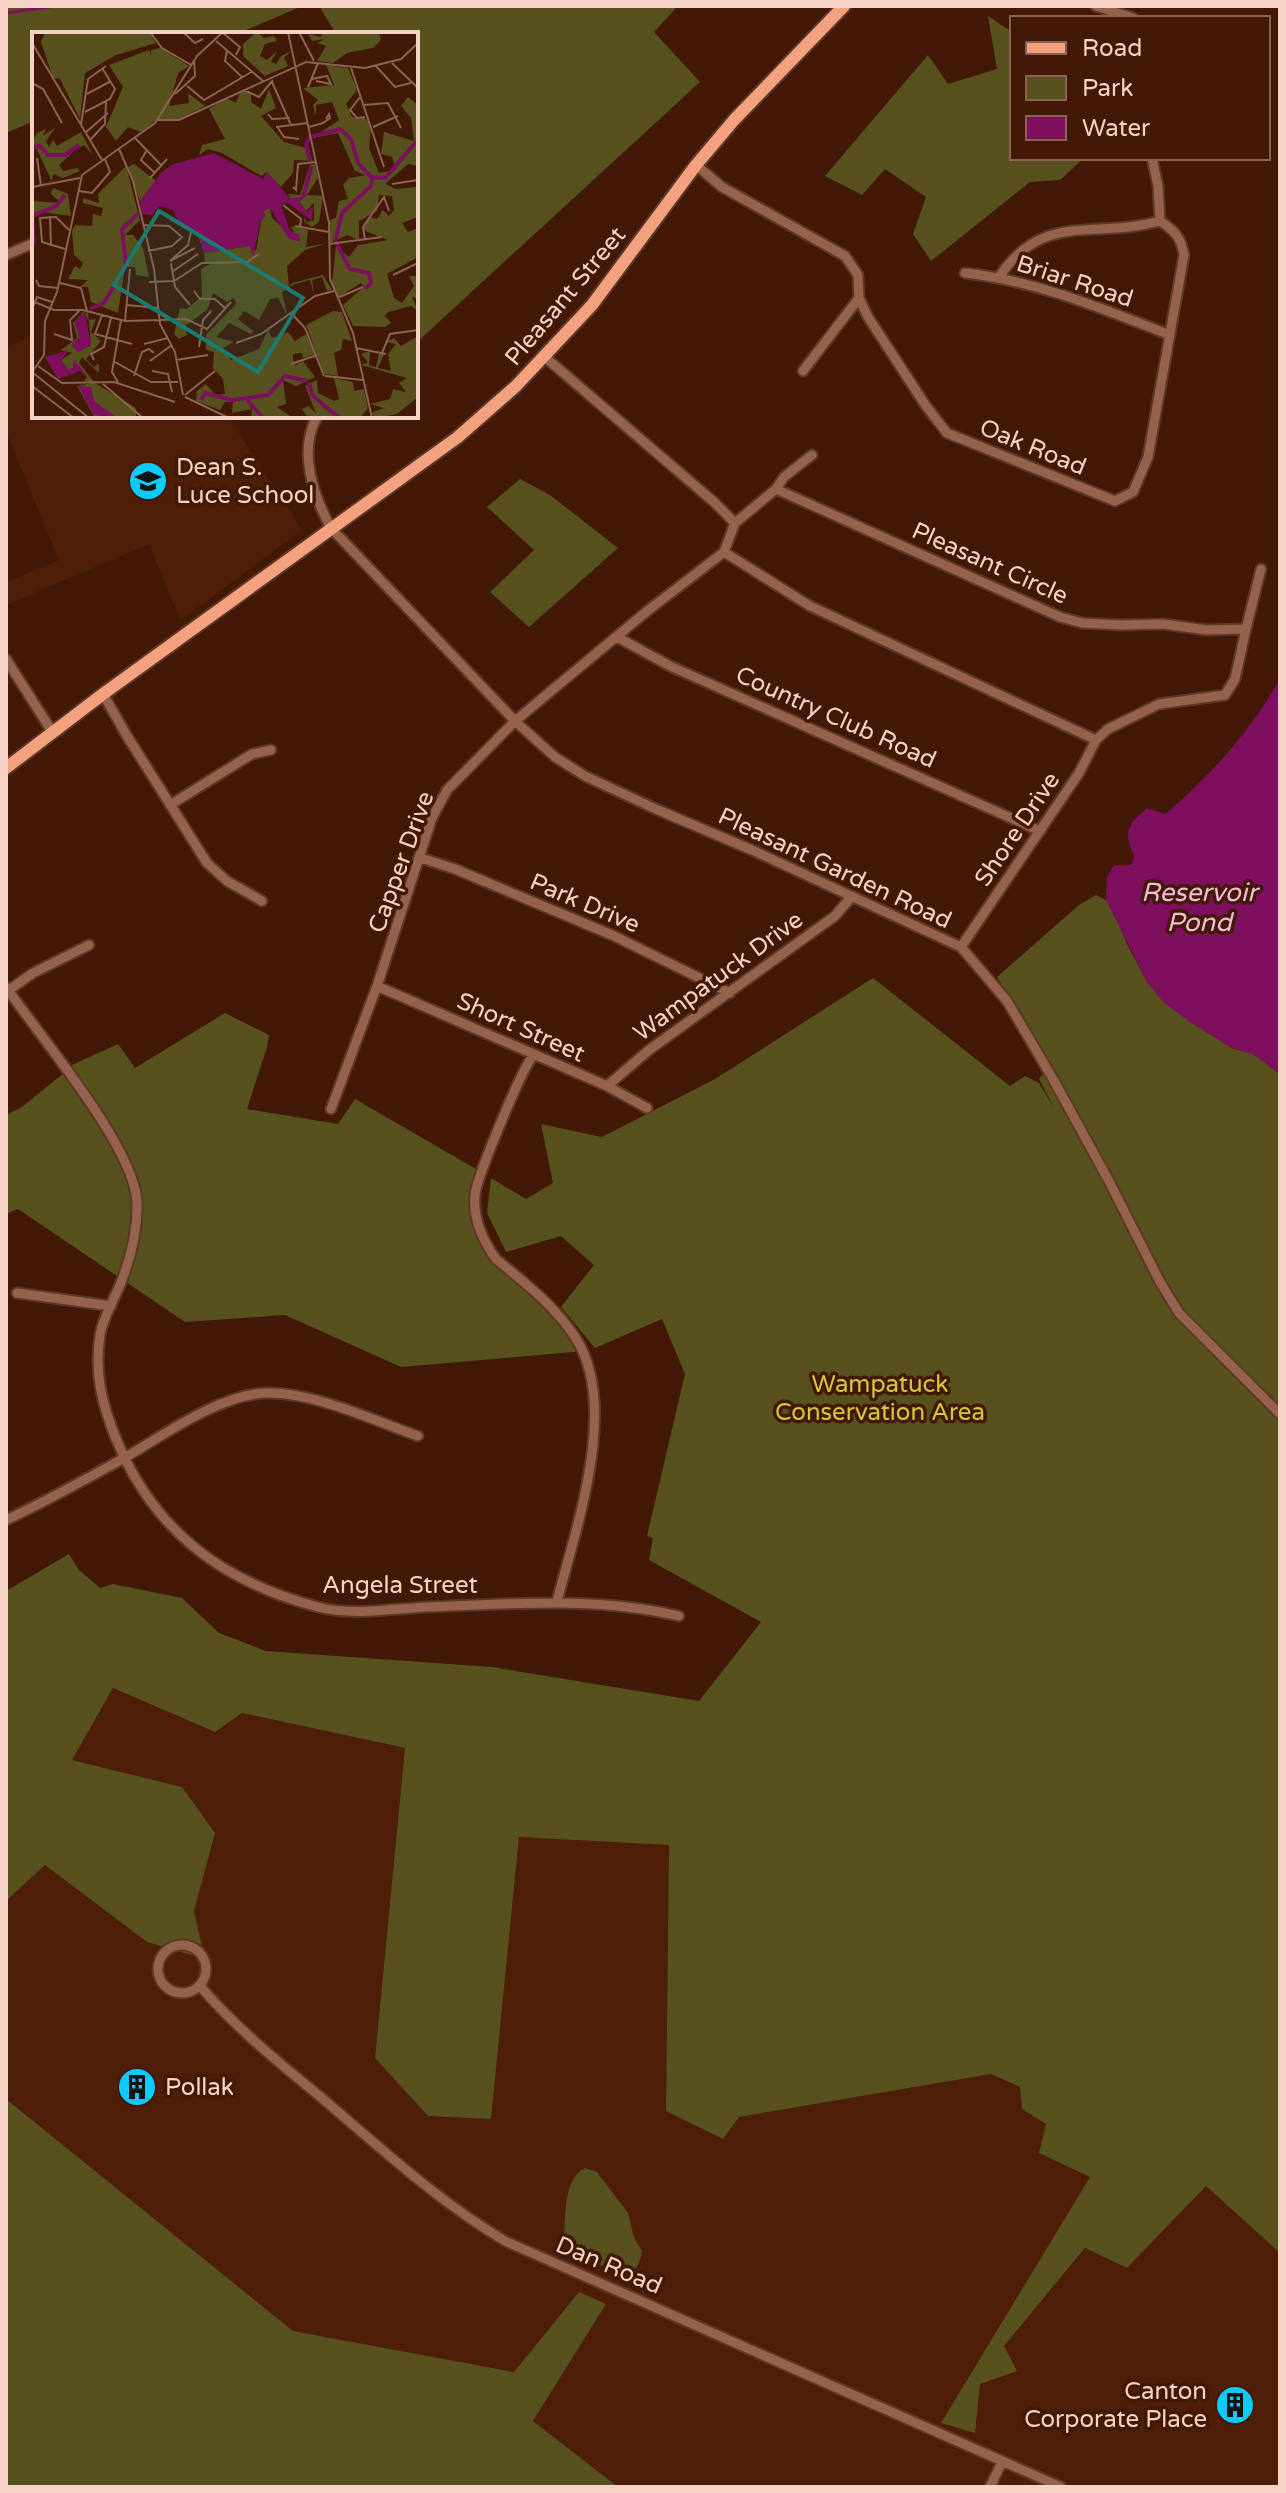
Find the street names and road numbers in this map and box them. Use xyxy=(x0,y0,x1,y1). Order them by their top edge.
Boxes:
street label: Pleasant Street xyxy=(499,221,632,372)
street label: Briar Road xyxy=(1013,249,1137,314)
street label: Oak Road xyxy=(975,413,1090,482)
street label: Pleasant Circle xyxy=(907,516,1072,611)
street label: Country Club Road xyxy=(731,660,940,775)
street label: Shore Drive xyxy=(969,767,1066,892)
street label: Capper Drive xyxy=(362,787,441,937)
street label: Pleasant Garden Road xyxy=(713,802,956,935)
street label: Park Drive xyxy=(525,867,644,940)
street label: Wampatuck Drive xyxy=(628,905,809,1048)
street label: Short Street xyxy=(452,986,589,1069)
street label: Angela Street xyxy=(322,1571,478,1600)
street label: Dan Road xyxy=(551,2230,666,2301)

